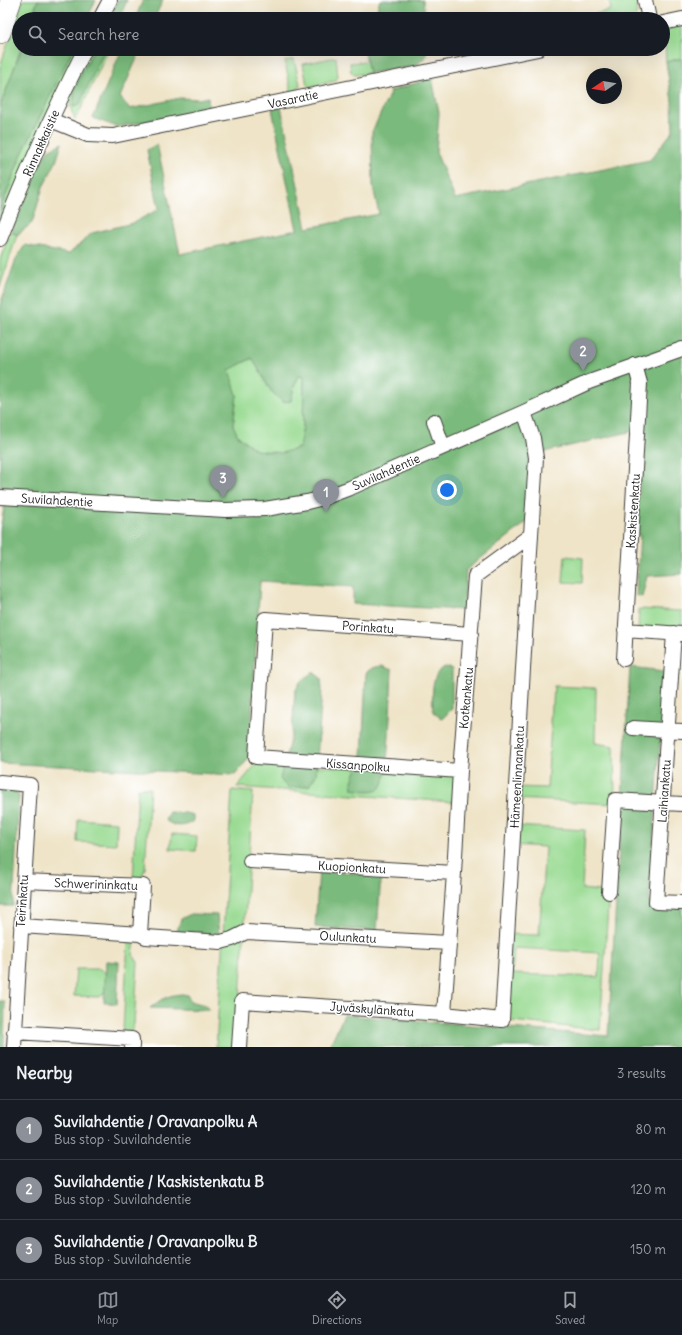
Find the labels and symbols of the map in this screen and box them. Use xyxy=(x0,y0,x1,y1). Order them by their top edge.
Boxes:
north arrow xyxy=(586,68,622,104)
street label: Vasaratie xyxy=(266,86,320,112)
street label: Rinnakkaistie xyxy=(20,107,62,179)
pin: 2 xyxy=(570,338,596,371)
street label: Suvilahdentie xyxy=(350,450,422,494)
pin: 3 xyxy=(210,465,236,498)
street label: Kaskistenkatu xyxy=(623,473,643,549)
pin: 1 xyxy=(313,479,339,512)
your location xyxy=(437,480,457,500)
street label: Suvilahdentie xyxy=(21,491,93,509)
street label: Porinkatu xyxy=(341,618,395,636)
street label: Kotkankatu xyxy=(456,667,476,729)
street label: Hämeenlinnankatu xyxy=(507,725,527,829)
street label: Kissanpolku xyxy=(325,755,391,775)
street label: Laihiankatu xyxy=(654,759,674,823)
street label: Kuopionkatu xyxy=(318,858,386,876)
street label: Teirinkatu xyxy=(13,874,31,928)
street label: Schwerininkatu xyxy=(54,875,138,893)
street label: Oulunkatu xyxy=(319,928,377,946)
street label: Jyväskylänkatu xyxy=(329,999,415,1019)

